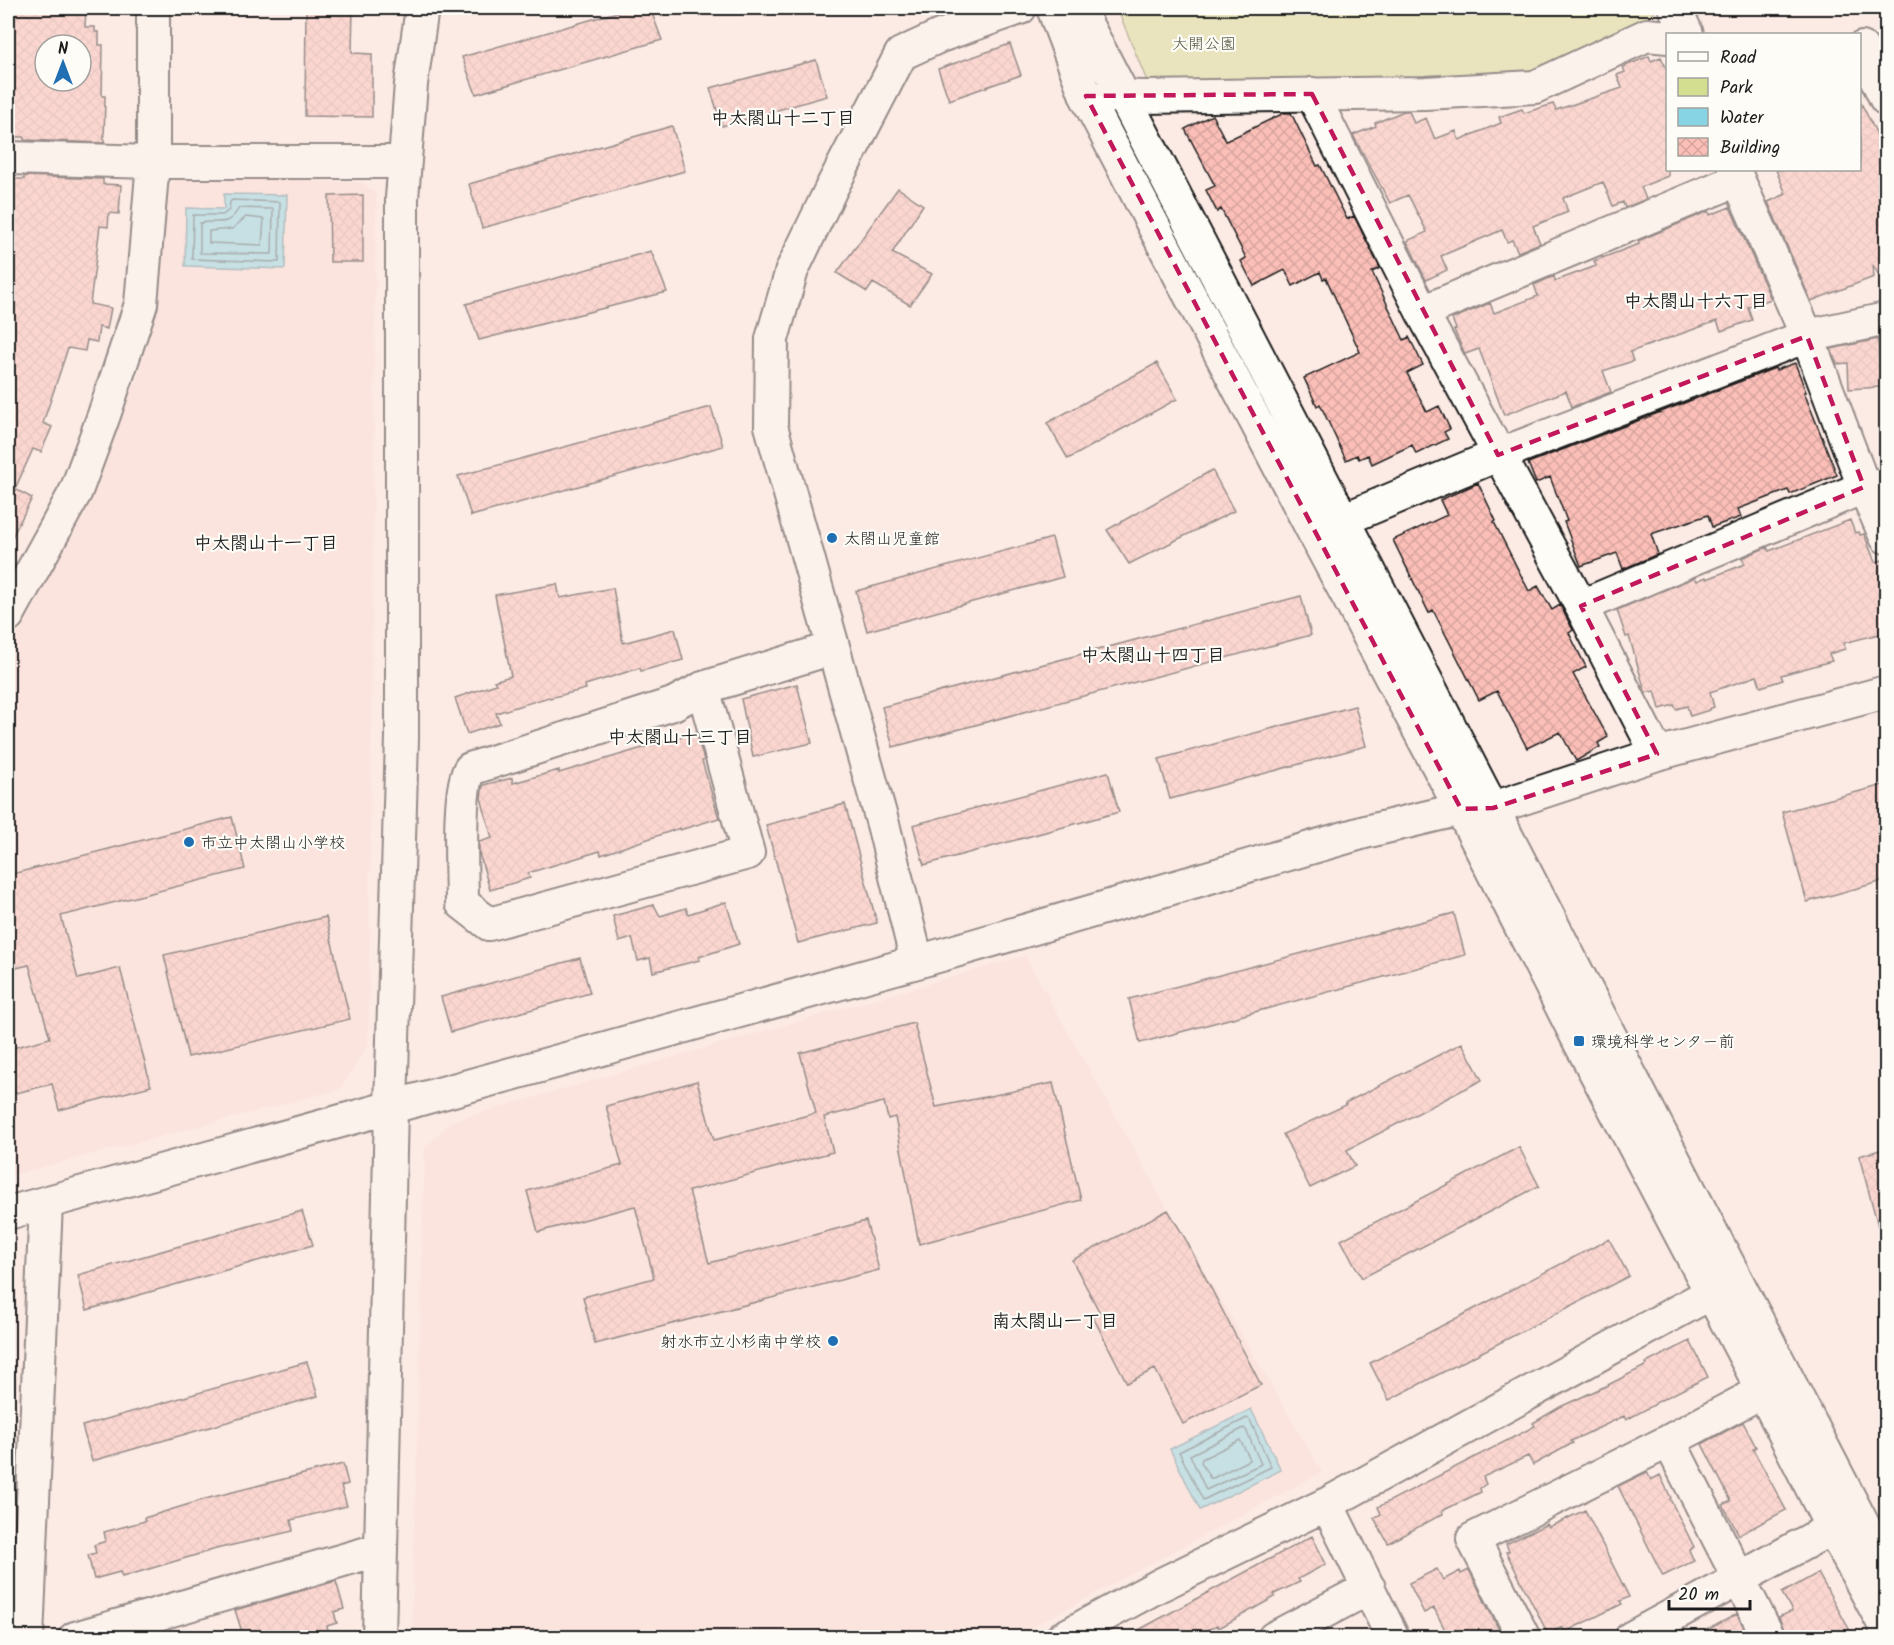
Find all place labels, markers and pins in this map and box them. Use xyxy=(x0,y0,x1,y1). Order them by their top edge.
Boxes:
place label: 太閤山児童館 xyxy=(844,527,940,552)
marker: 太閤山児童館 xyxy=(825,531,839,545)
place label: 市立中太閤山小学校 xyxy=(201,831,345,856)
marker: 市立中太閤山小学校 xyxy=(182,835,196,849)
place label: 環境科学センター前 xyxy=(1591,1030,1734,1055)
marker: 環境科学センター前 xyxy=(1572,1034,1586,1048)
place label: 射水市立小杉南中学校 xyxy=(661,1330,821,1355)
marker: 射水市立小杉南中学校 xyxy=(826,1334,840,1348)

